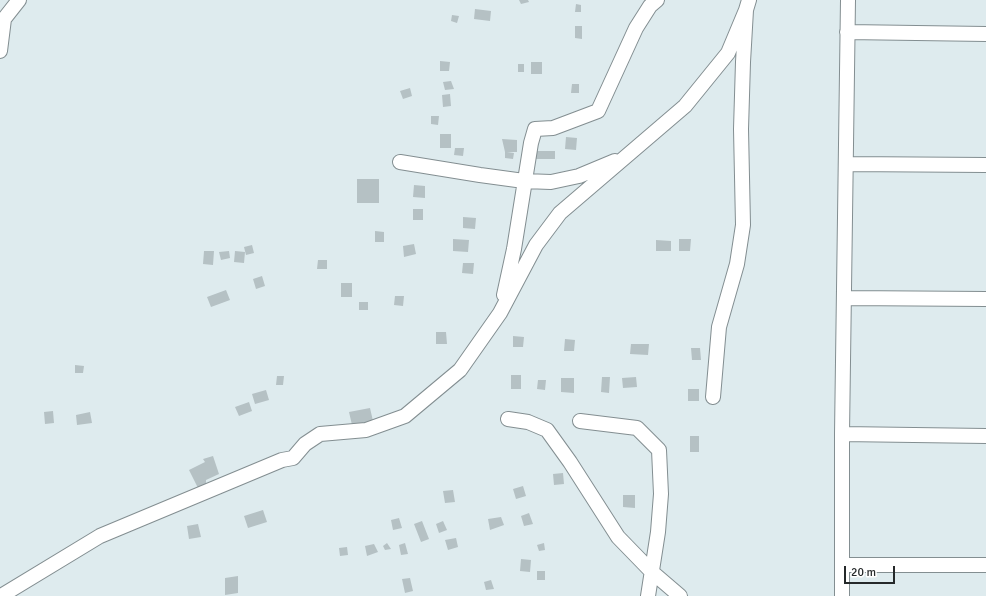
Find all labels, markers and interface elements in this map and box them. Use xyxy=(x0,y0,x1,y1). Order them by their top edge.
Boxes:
scale bar xyxy=(846,558,897,584)
text: 20 m xyxy=(851,565,876,580)

